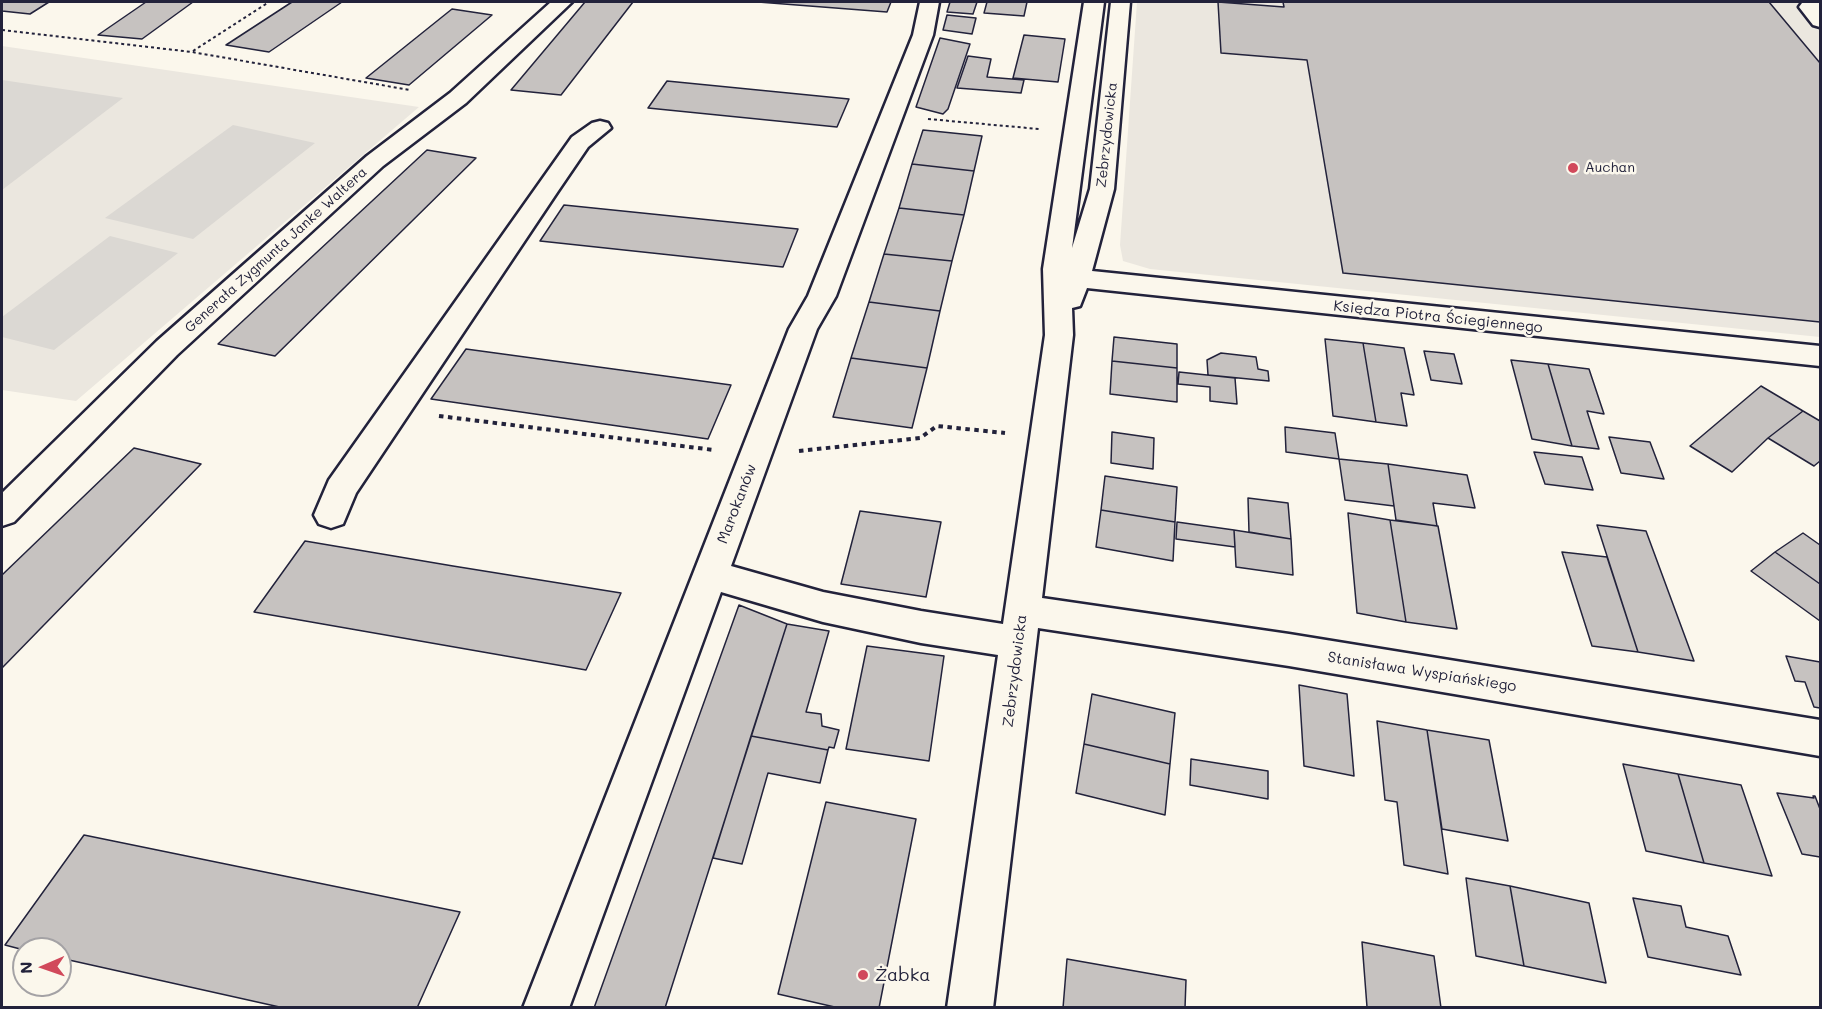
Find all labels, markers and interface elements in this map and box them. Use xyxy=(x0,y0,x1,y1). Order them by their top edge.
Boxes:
street label: Zebrzydowicka xyxy=(1093,81,1121,189)
place label: Auchan xyxy=(1585,160,1635,176)
marker: Auchan xyxy=(1566,161,1580,175)
street label: Generała Zygmunta Janke Waltera xyxy=(181,164,371,336)
street label: Księdza Piotra Ściegiennego xyxy=(1332,297,1544,337)
street label: Marokanów xyxy=(714,462,760,546)
street label: Zebrzydowicka xyxy=(999,614,1031,728)
street label: Stanisława Wyspiańskiego xyxy=(1326,648,1518,696)
north arrow xyxy=(12,937,72,997)
text: N xyxy=(15,961,36,974)
place label: Żabka xyxy=(875,964,931,986)
marker: Żabka xyxy=(856,968,870,982)

